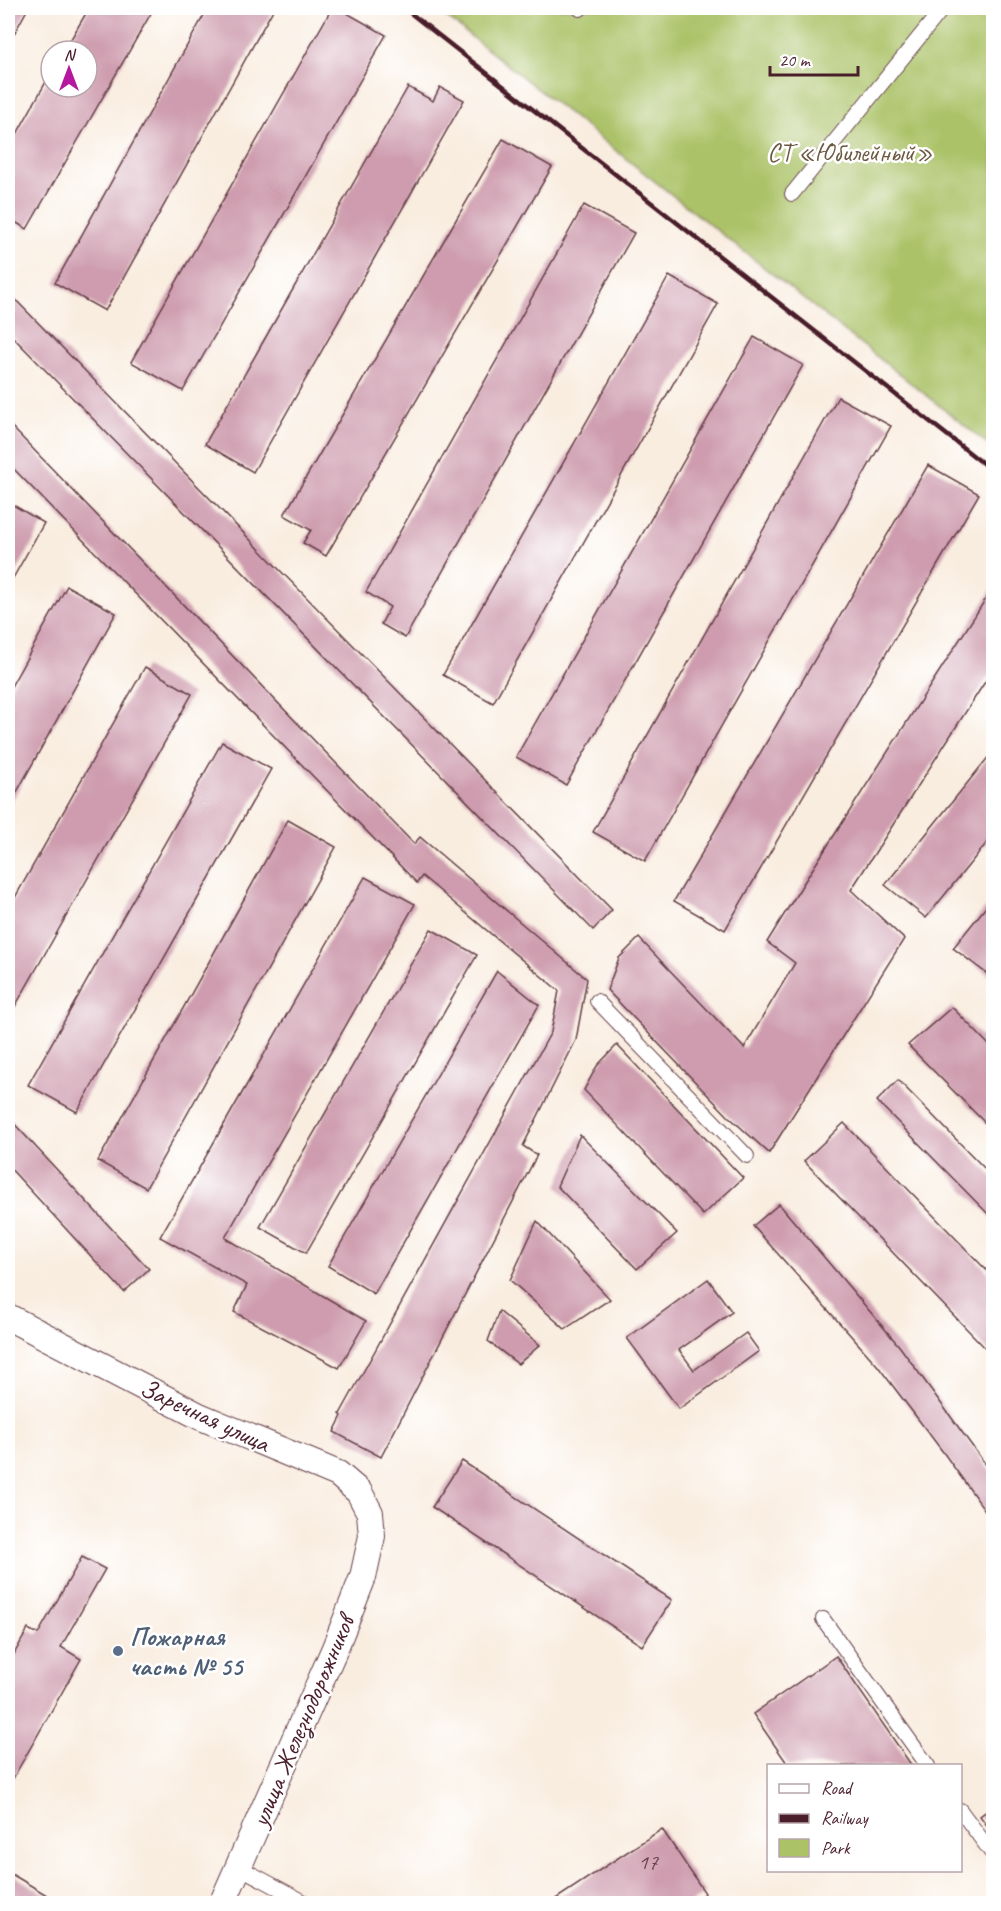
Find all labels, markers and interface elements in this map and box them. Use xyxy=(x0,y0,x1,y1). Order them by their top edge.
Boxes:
north arrow xyxy=(39,39,99,99)
scale bar xyxy=(770,39,858,77)
text: N xyxy=(64,45,77,65)
text: 20 m xyxy=(779,49,812,71)
park label: СТ «Юбилейный» xyxy=(767,136,933,169)
street label: Заречная улица xyxy=(135,1371,276,1460)
street label: улица Железнодорожников xyxy=(242,1607,364,1834)
place label: Пожарная часть № 55 xyxy=(130,1620,245,1683)
marker: Пожарная часть № 55 xyxy=(111,1644,125,1658)
legend xyxy=(767,1764,962,1872)
text: Road xyxy=(821,1777,854,1799)
text: Railway xyxy=(821,1807,869,1829)
text: Park xyxy=(821,1837,851,1859)
house number: 17 xyxy=(638,1848,659,1876)

